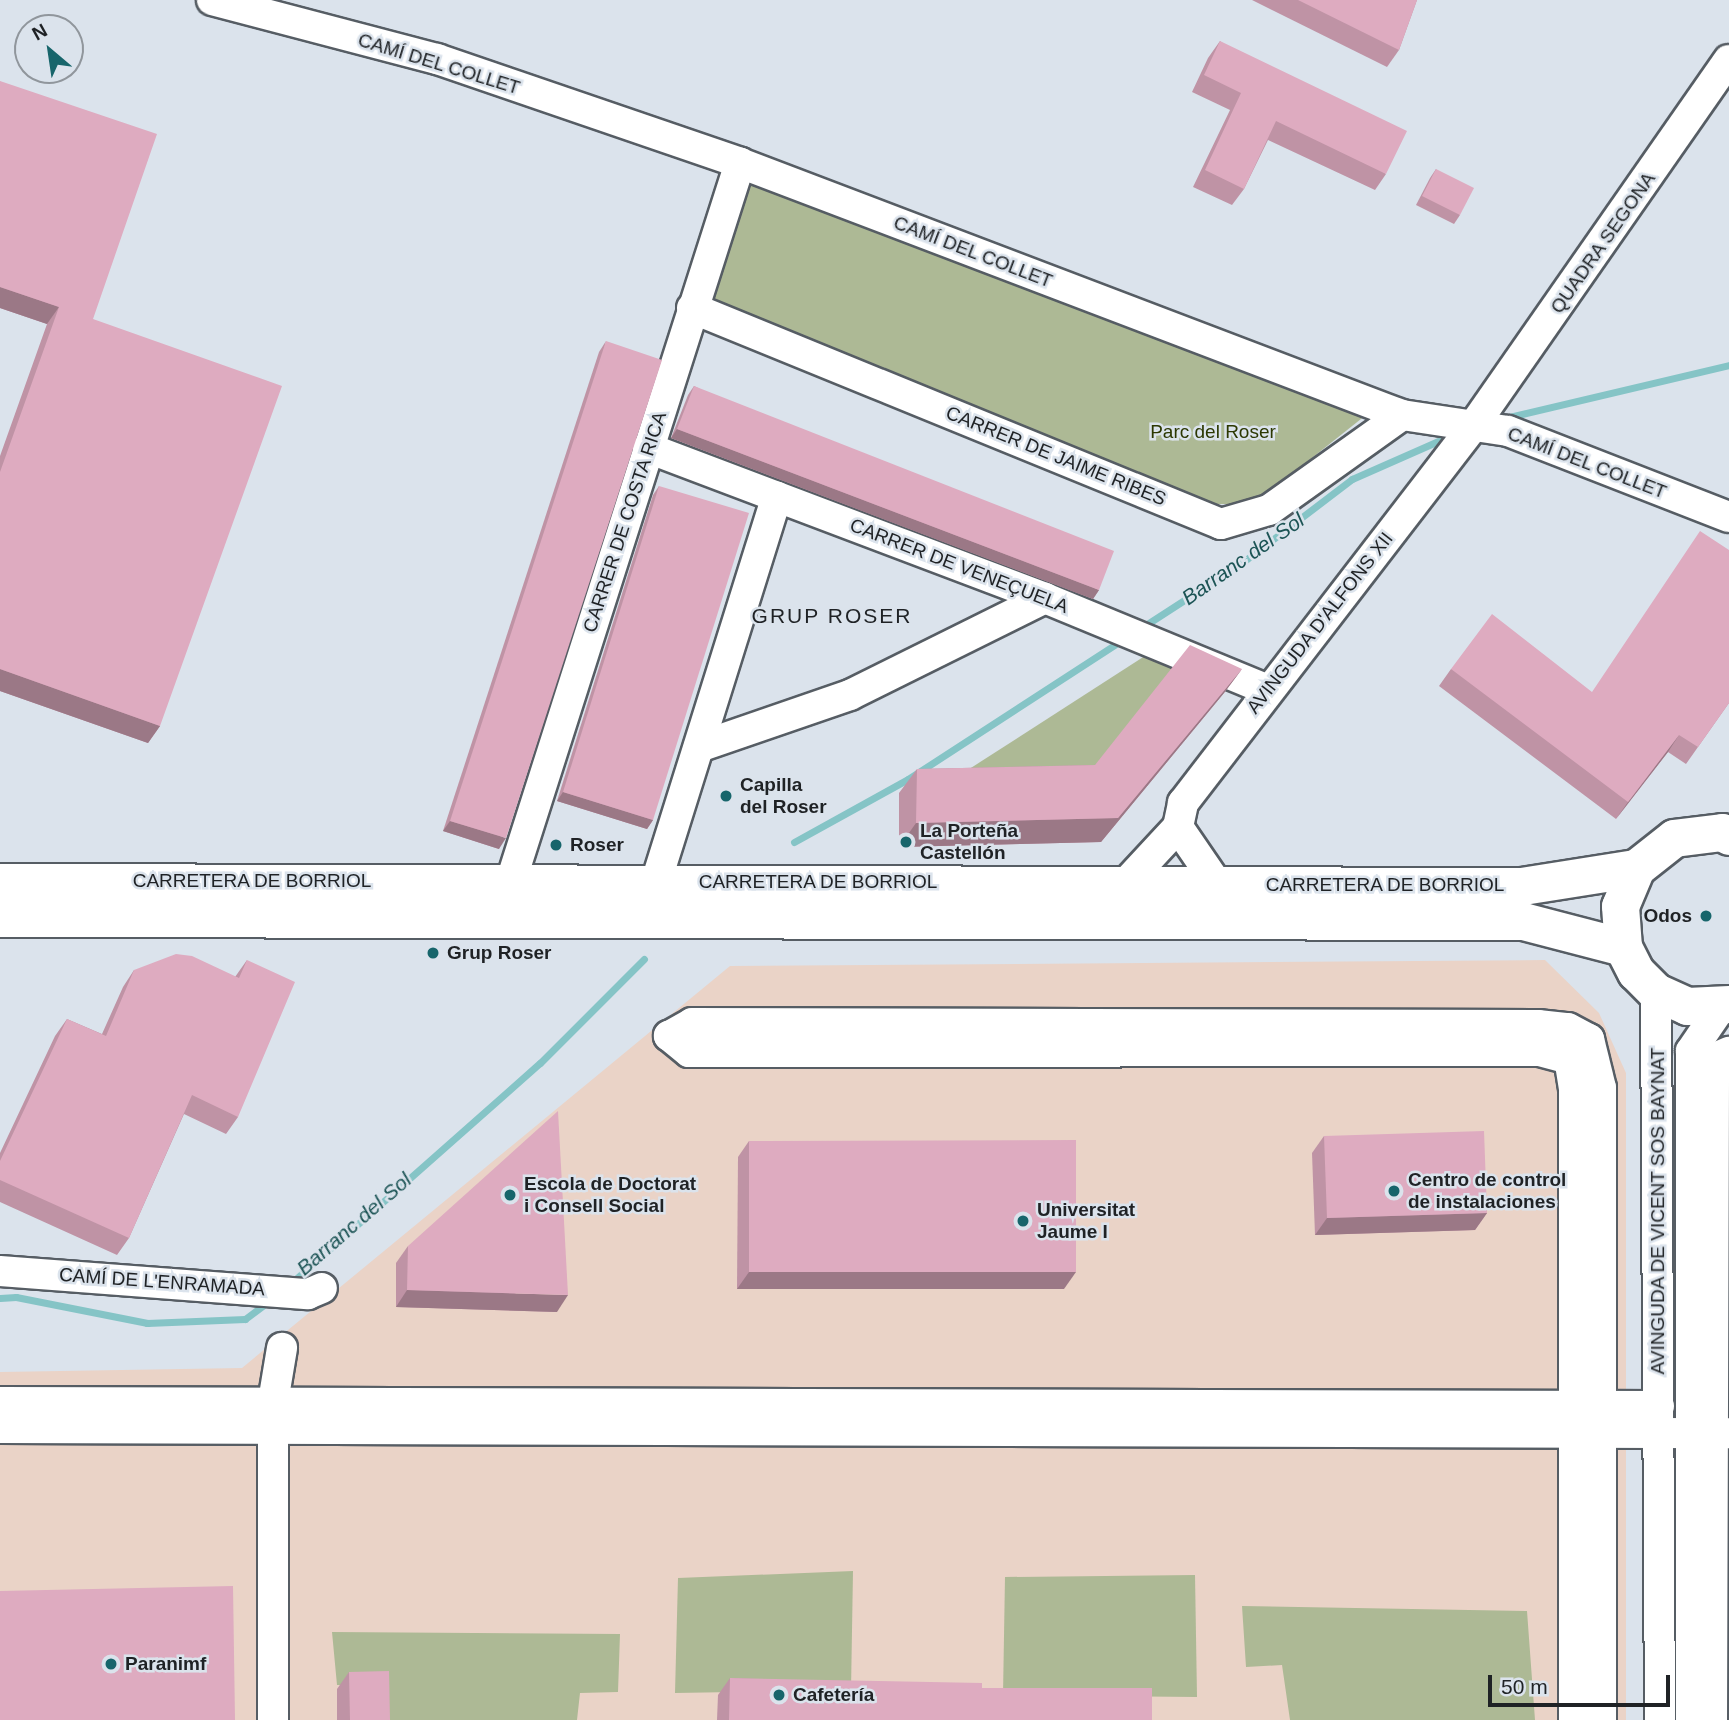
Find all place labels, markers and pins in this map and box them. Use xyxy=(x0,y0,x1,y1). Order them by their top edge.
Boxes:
place label: Capilla del Roser xyxy=(740,774,827,818)
marker: Capilla del Roser xyxy=(718,788,734,804)
place label: La Porteña Castellón xyxy=(920,820,1018,864)
place label: Roser xyxy=(570,834,624,856)
marker: La Porteña Castellón xyxy=(898,834,914,850)
marker: Roser xyxy=(548,837,564,853)
place label: Odos xyxy=(1643,905,1692,927)
marker: Odos xyxy=(1698,908,1714,924)
place label: Grup Roser xyxy=(447,942,552,964)
marker: Grup Roser xyxy=(425,945,441,961)
place label: Centro de control de instalaciones xyxy=(1408,1169,1566,1213)
place label: Escola de Doctorat i Consell Social xyxy=(524,1173,696,1217)
marker: Centro de control de instalaciones xyxy=(1386,1183,1402,1199)
marker: Escola de Doctorat i Consell Social xyxy=(502,1187,518,1203)
place label: Universitat Jaume I xyxy=(1037,1199,1135,1243)
marker: Universitat Jaume I xyxy=(1015,1213,1031,1229)
place label: Paranimf xyxy=(125,1653,206,1675)
marker: Paranimf xyxy=(103,1656,119,1672)
place label: Cafetería xyxy=(793,1684,874,1706)
marker: Cafetería xyxy=(771,1687,787,1703)

